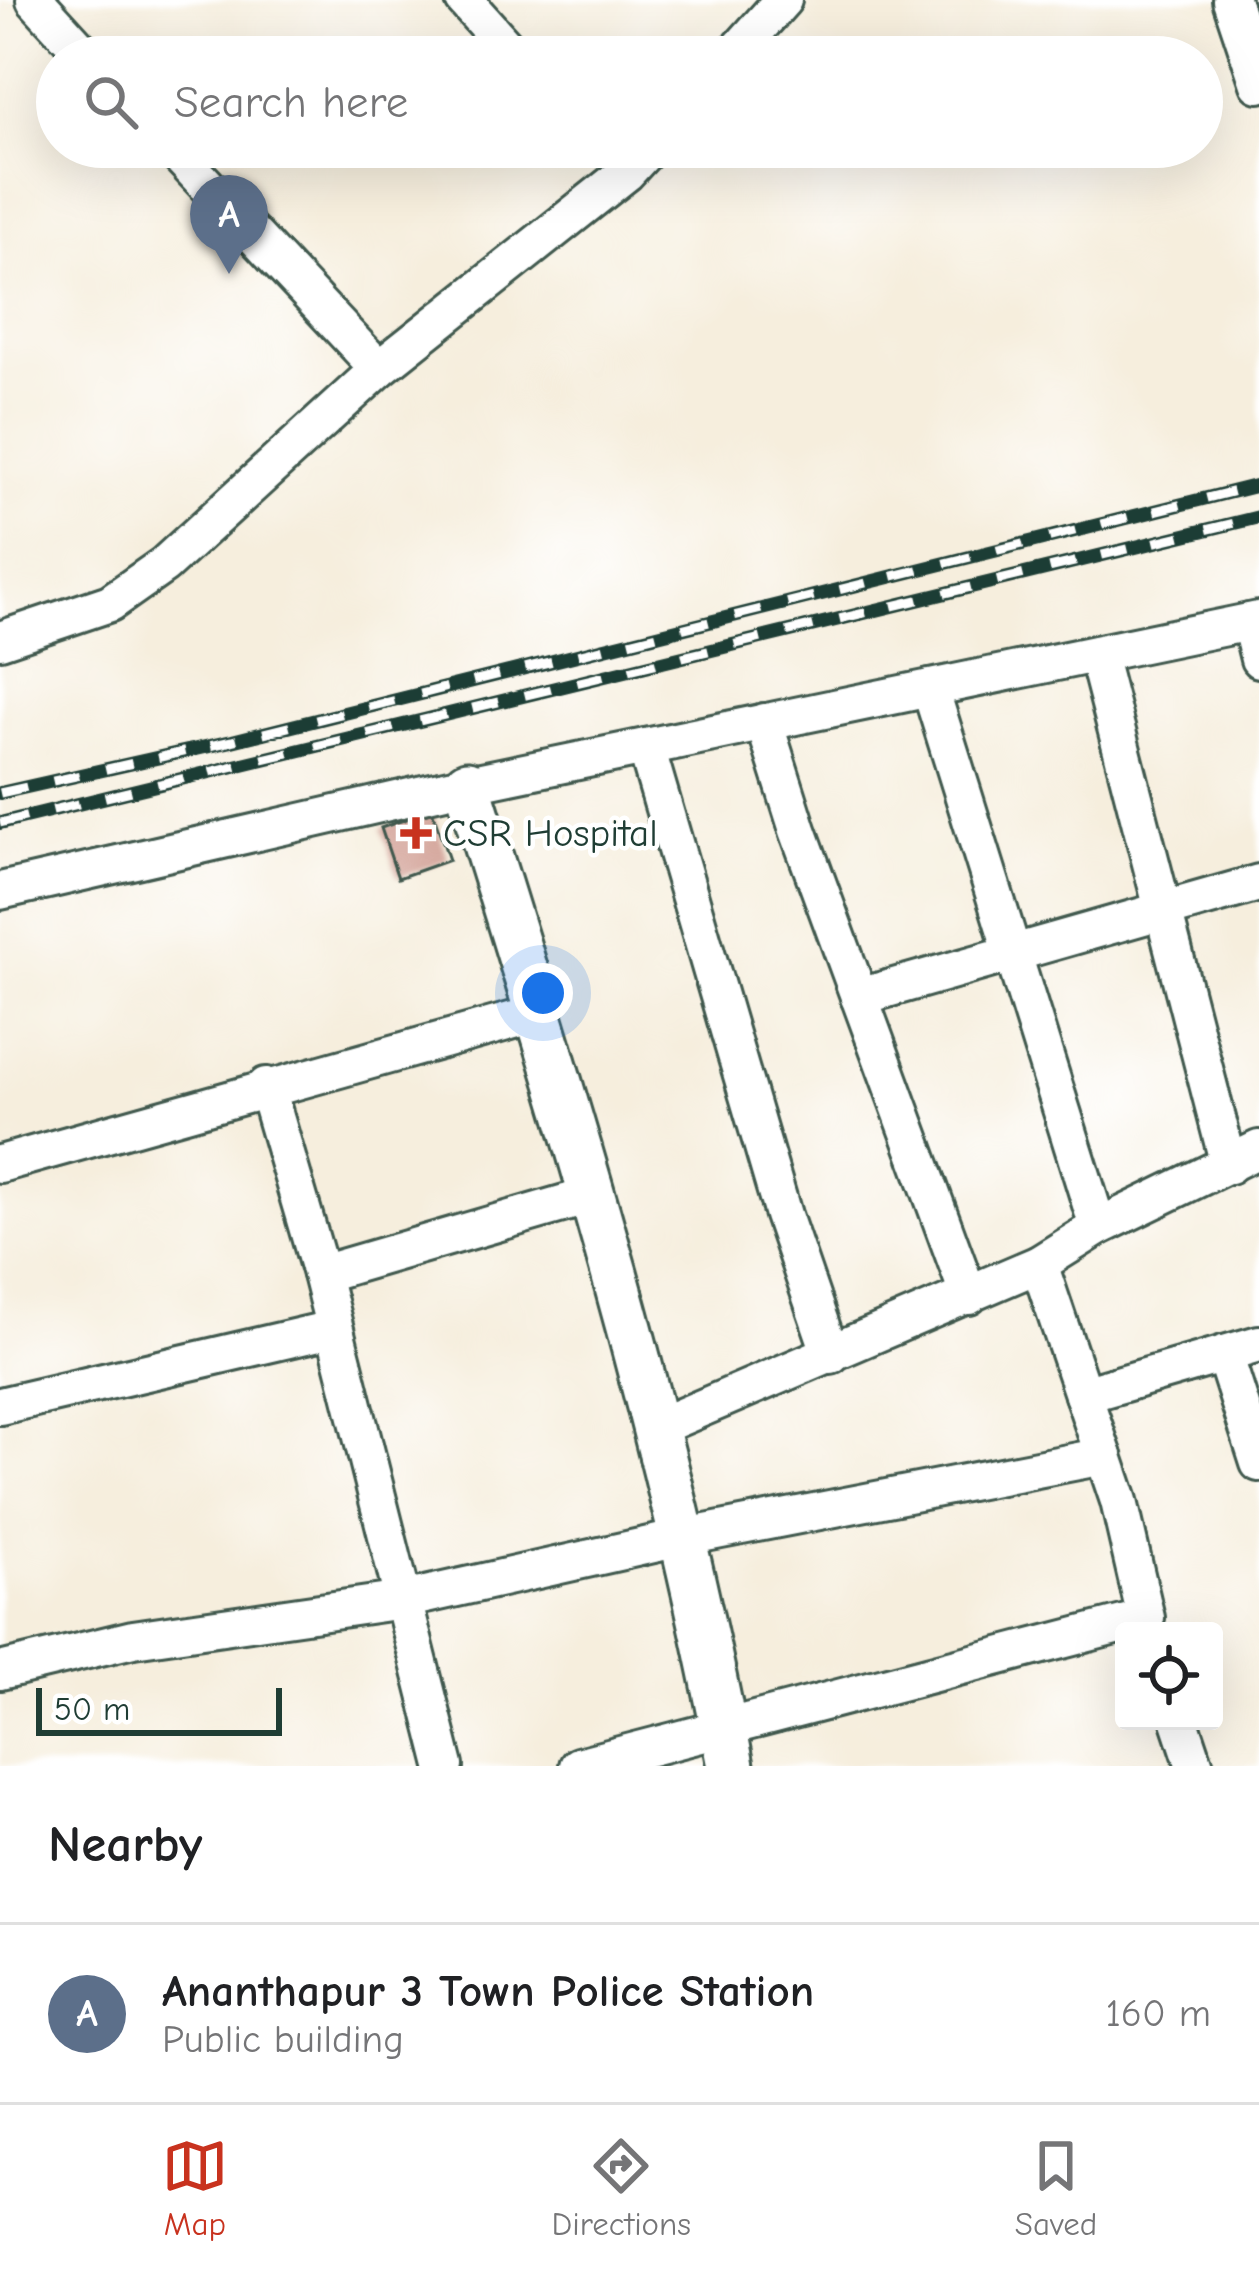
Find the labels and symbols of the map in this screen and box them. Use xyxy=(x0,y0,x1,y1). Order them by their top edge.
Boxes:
pin: A xyxy=(190,175,268,274)
place label: CSR Hospital xyxy=(443,811,658,856)
marker: CSR Hospital xyxy=(400,817,432,849)
your location xyxy=(513,963,573,1023)
scale bar xyxy=(36,1682,282,1735)

